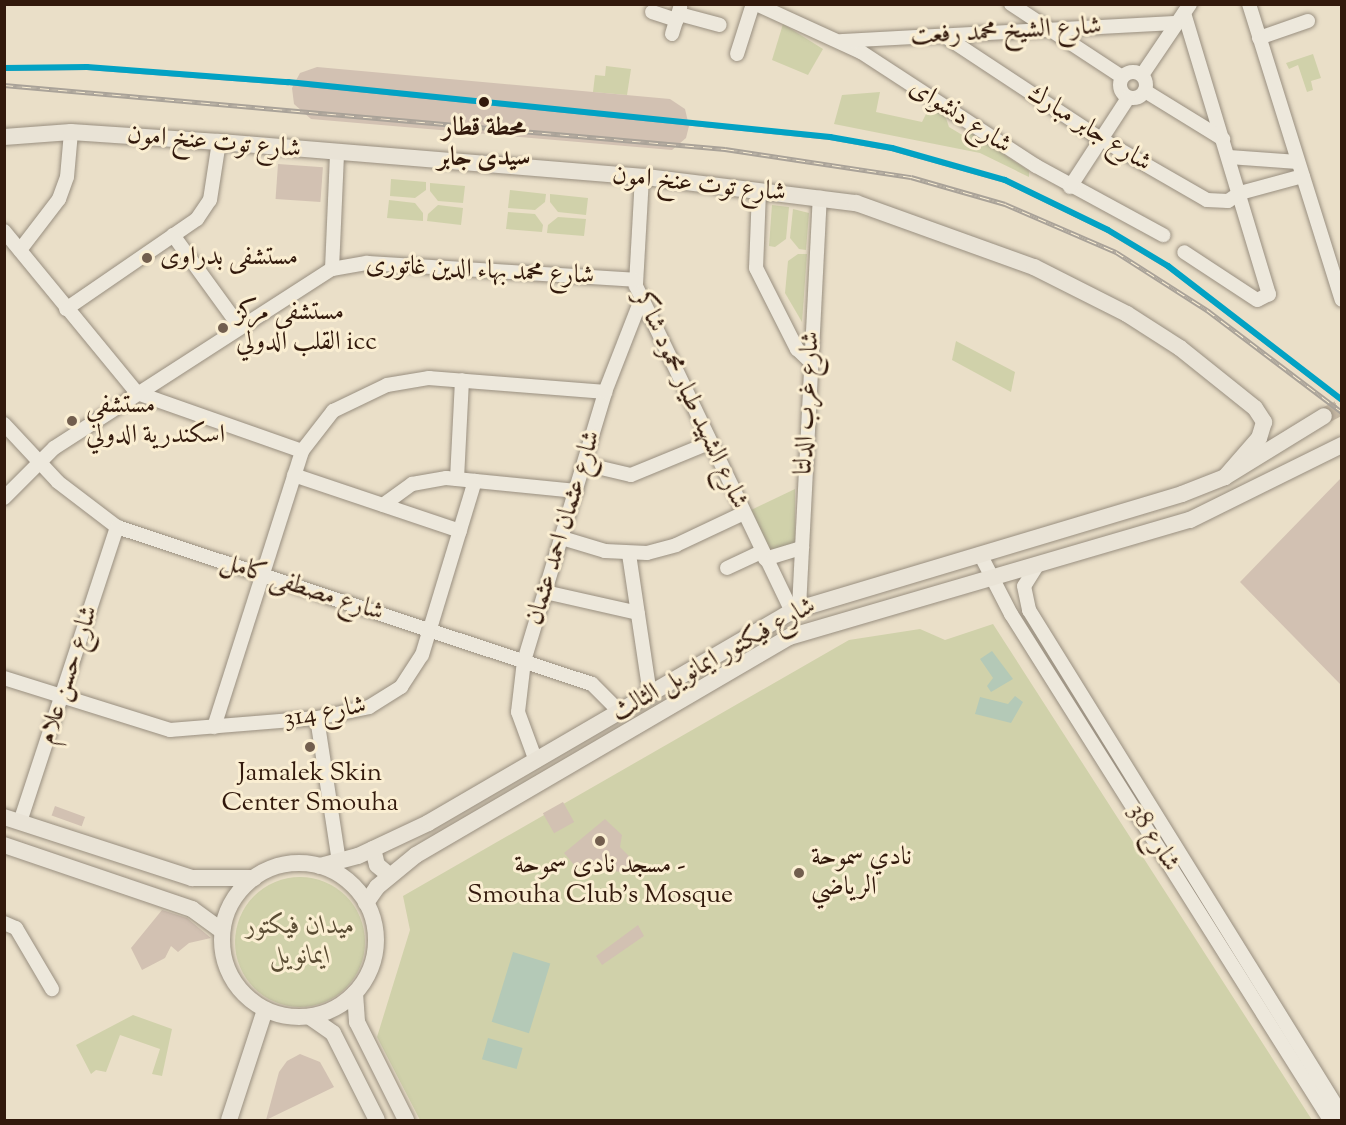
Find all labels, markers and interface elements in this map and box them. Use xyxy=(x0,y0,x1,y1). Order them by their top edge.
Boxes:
street label: شارع الشيخ محمد رفعت xyxy=(910,11,1102,53)
street label: شارع دنشواى xyxy=(903,73,1017,161)
street label: شارع جابر مبارك xyxy=(1021,79,1157,179)
marker: محطة قطار سيدى جابر xyxy=(475,93,493,111)
place label: محطة قطار سيدى جابر xyxy=(437,113,531,174)
street label: شارع توت عنخ امون xyxy=(126,120,302,166)
street label: شارع توت عنخ امون xyxy=(611,160,787,210)
place label: مستشفى بدراوى xyxy=(160,242,298,274)
marker: مستشفى بدراوى xyxy=(138,249,156,267)
street label: شارع محمد بهاء الدين غاتورى xyxy=(365,249,595,293)
street label: شارع الشهيد طيار محمود شاكر xyxy=(626,286,754,514)
place label: مستشفى مركز القلب الدولي icc xyxy=(236,297,377,358)
marker: مستشفى مركز القلب الدولي icc xyxy=(214,319,232,337)
street label: شارع غرب الدلتا xyxy=(789,330,827,476)
place label: مستشفي اسكندرية الدولي xyxy=(86,390,225,452)
marker: مستشفي اسكندرية الدولي xyxy=(63,412,81,430)
street label: شارع عثمان احمد عثمان xyxy=(520,427,608,629)
street label: شارع مصطفى كامل xyxy=(216,547,388,629)
street label: شارع فيكتور ايمانويل الثالث xyxy=(607,591,821,729)
street label: شارع حسن علام xyxy=(32,602,106,748)
street label: شارع 314 xyxy=(281,690,369,736)
marker: Jamalek Skin Center Smouha xyxy=(301,738,319,756)
place label: Jamalek Skin Center Smouha xyxy=(222,758,398,820)
street label: شارع 38 xyxy=(1120,798,1186,878)
marker: مسجد نادى سموحة - Smouha Club's Mosque xyxy=(593,834,607,848)
place label: نادي سموحة الرياضي xyxy=(811,842,912,904)
place label: مسجد نادى سموحة - Smouha Club's Mosque xyxy=(467,850,733,912)
marker: نادي سموحة الرياضي xyxy=(792,866,806,880)
park label: ميدان فيكتور ايمانويل xyxy=(245,911,355,972)

